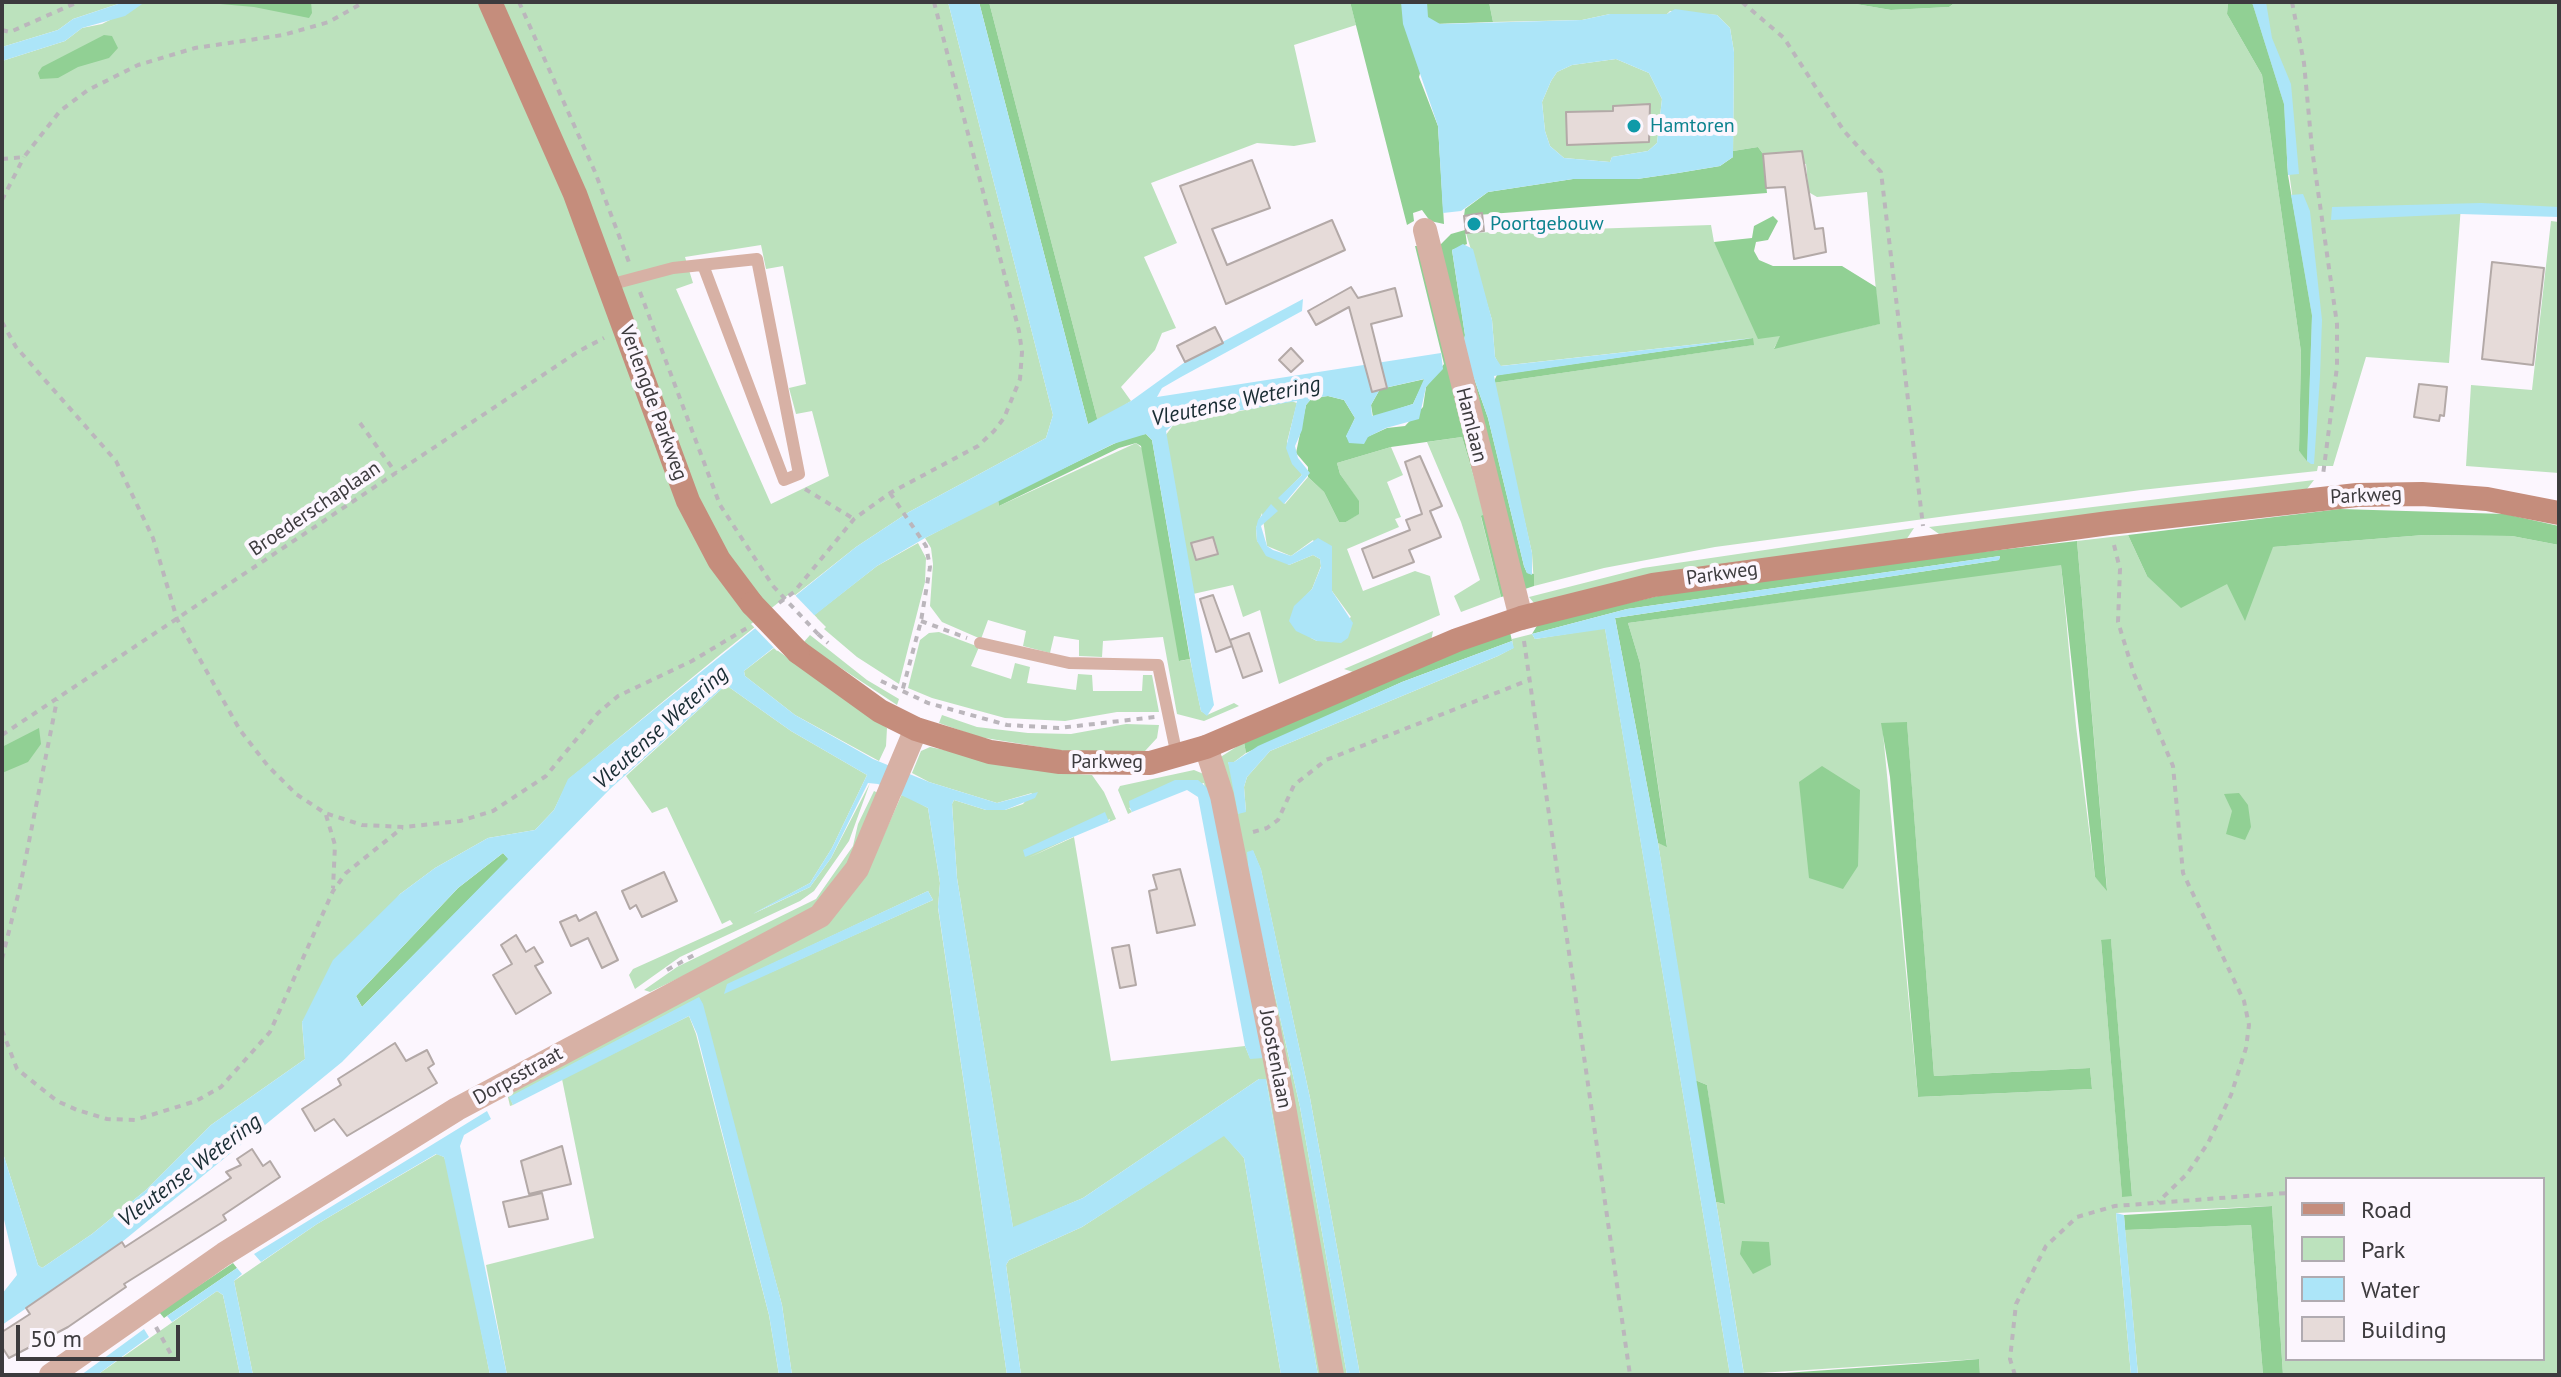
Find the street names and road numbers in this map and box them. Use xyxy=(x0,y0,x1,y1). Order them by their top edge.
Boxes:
street label: Verlengde Parkweg xyxy=(614,322,692,484)
street label: Hamlaan xyxy=(1450,385,1492,465)
street label: Broederschaplaan xyxy=(245,456,385,562)
street label: Parkweg xyxy=(2329,482,2403,510)
street label: Parkweg xyxy=(1685,557,1759,591)
street label: Parkweg xyxy=(1071,750,1143,774)
street label: Joostenlaan xyxy=(1254,1008,1296,1110)
street label: Dorpsstraat xyxy=(469,1042,567,1110)

